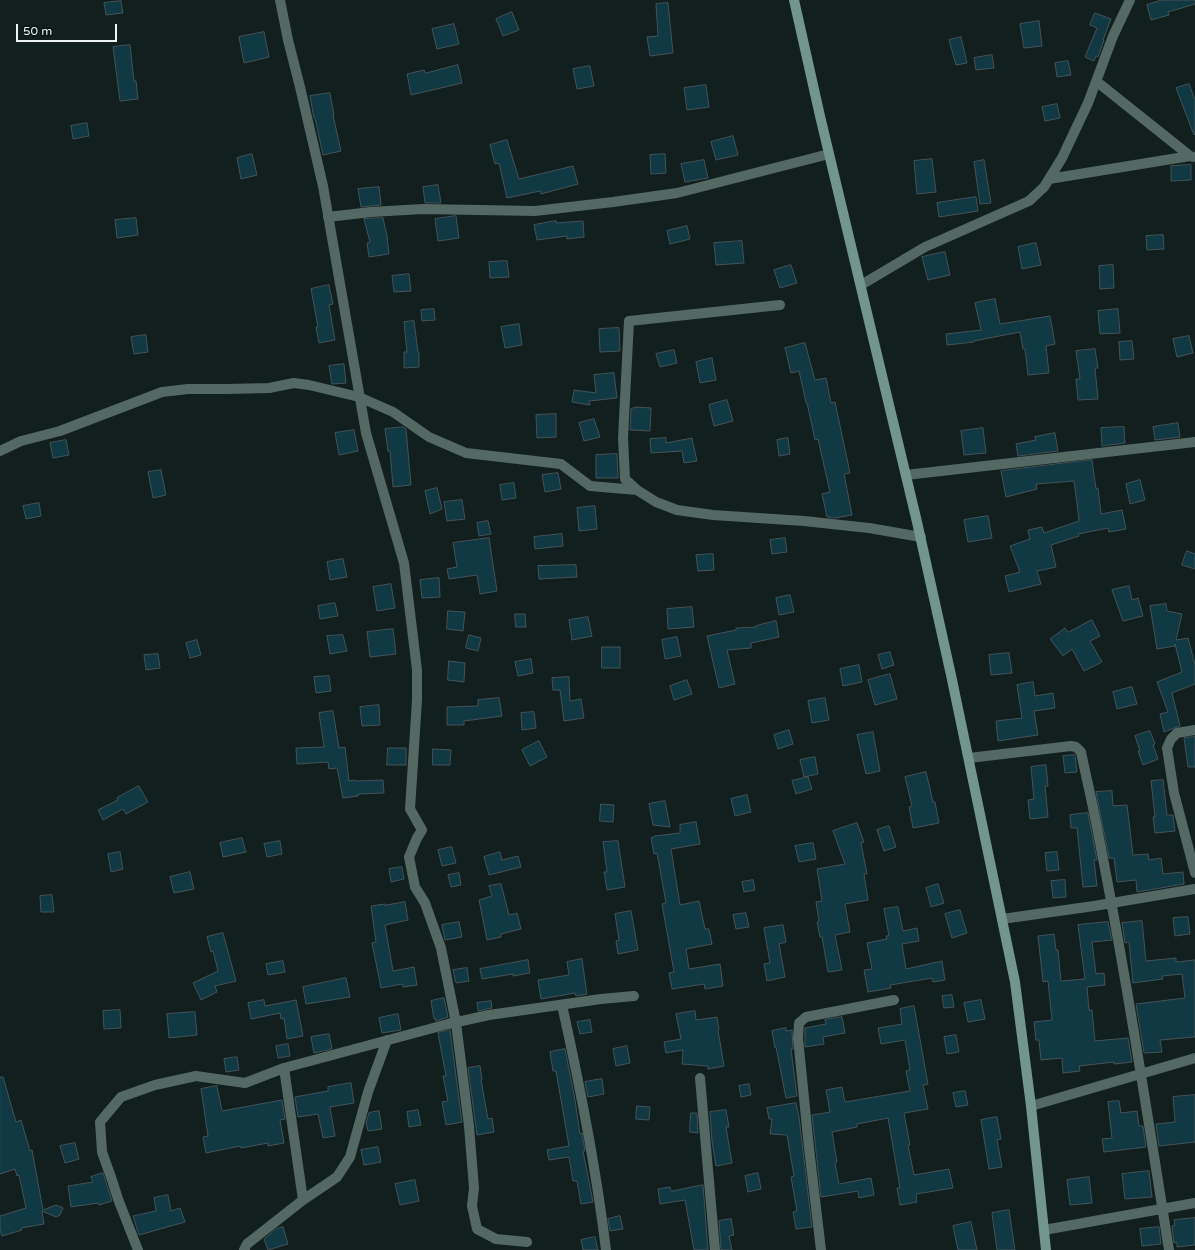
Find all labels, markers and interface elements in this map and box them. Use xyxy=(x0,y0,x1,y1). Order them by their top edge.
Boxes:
scale bar xyxy=(18,16,119,42)
text: 50 m xyxy=(23,24,52,38)

